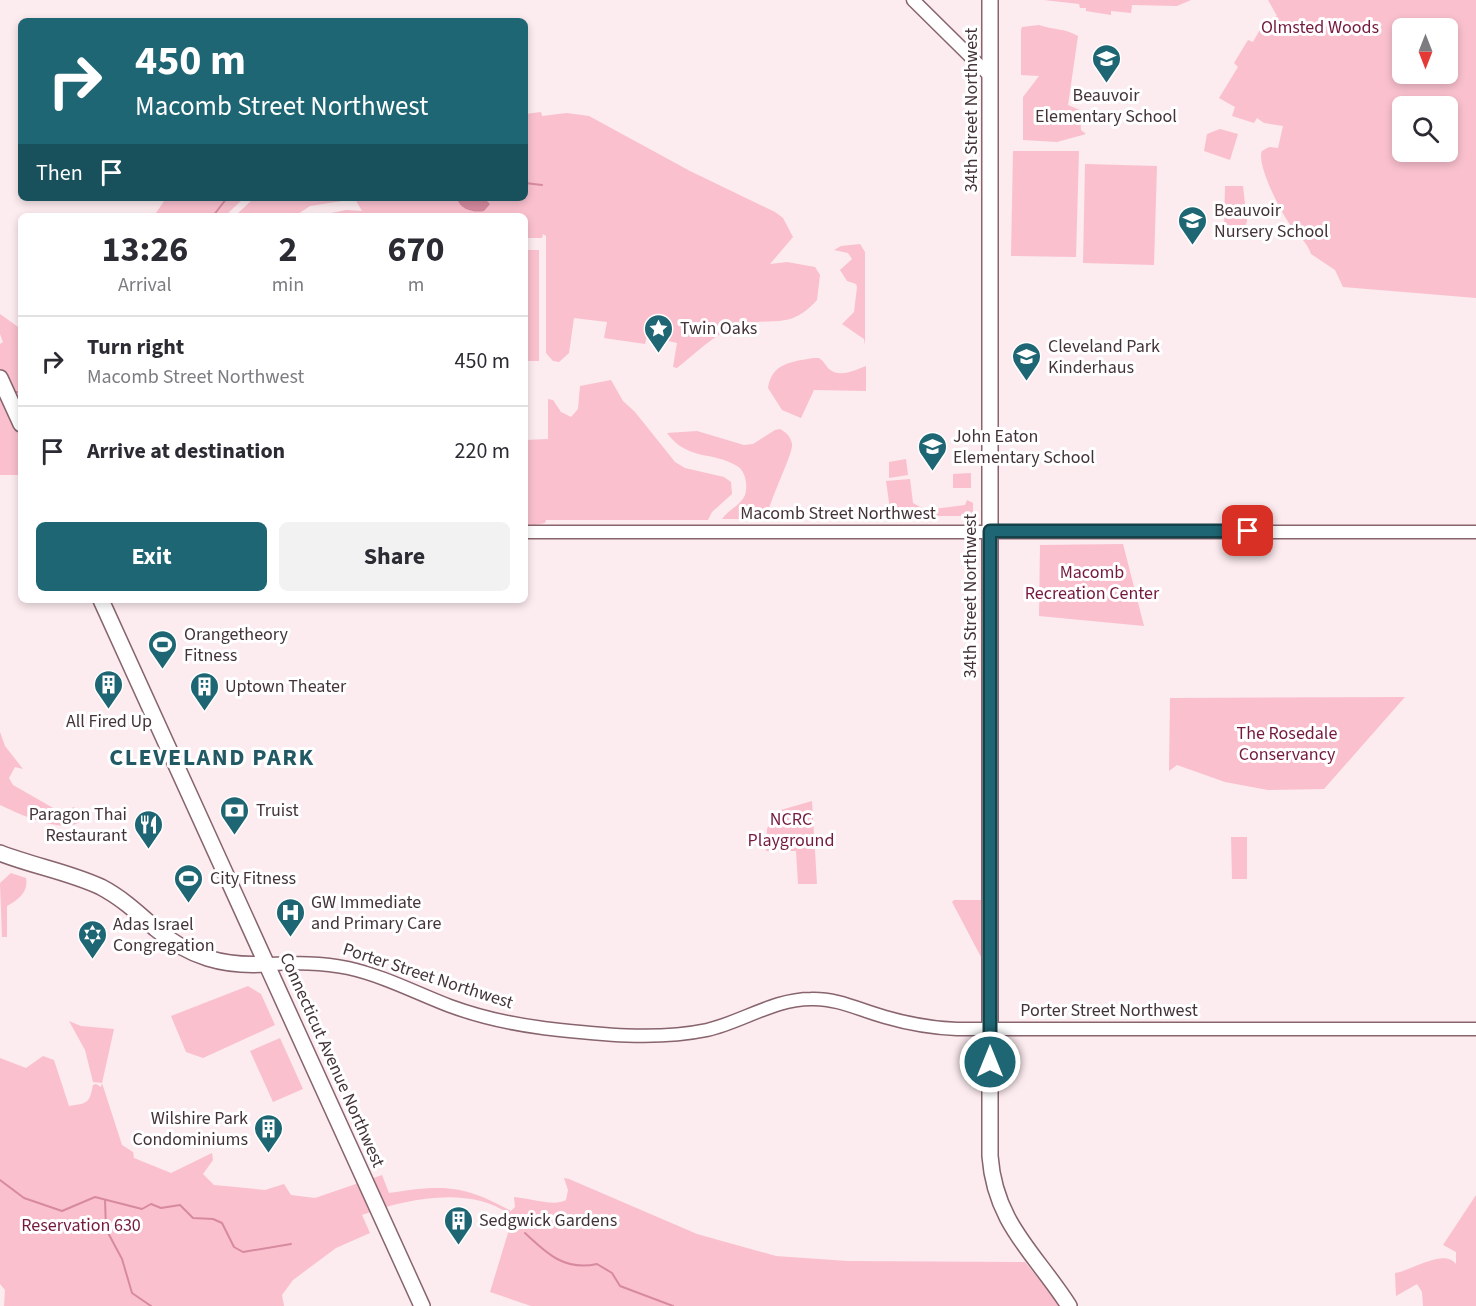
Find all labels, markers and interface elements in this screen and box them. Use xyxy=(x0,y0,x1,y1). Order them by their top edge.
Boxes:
park label: Olmsted Woods xyxy=(1261,15,1379,40)
north arrow xyxy=(1392,18,1458,84)
map controls xyxy=(1392,18,1458,162)
street label: 34th Street Northwest xyxy=(959,28,984,192)
text: 450 m xyxy=(135,31,246,91)
icon: right xyxy=(36,42,114,120)
school or university icon: Beauvoir Elementary School xyxy=(1090,42,1122,84)
place label: Beauvoir Elementary School xyxy=(1035,83,1177,129)
text: Macomb Street Northwest xyxy=(135,87,428,126)
button: search xyxy=(1392,96,1458,162)
icon: arrive xyxy=(95,156,128,189)
text: Then xyxy=(36,157,83,189)
place label: Beauvoir Nursery School xyxy=(1214,198,1329,244)
school or university icon: Beauvoir Nursery School xyxy=(1177,204,1209,246)
text: 13:26 xyxy=(101,224,188,275)
text: 2 xyxy=(278,224,297,275)
text: 670 xyxy=(388,224,445,275)
text: Arrival xyxy=(118,271,172,299)
text: min xyxy=(272,271,304,299)
text: m xyxy=(408,271,424,299)
place icon: Twin Oaks xyxy=(643,312,675,354)
place label: Twin Oaks xyxy=(680,316,757,341)
text: Turn right xyxy=(87,331,184,363)
place label: Cleveland Park Kinderhaus xyxy=(1048,334,1160,380)
school or university icon: Cleveland Park Kinderhaus xyxy=(1011,340,1043,382)
icon: right xyxy=(36,345,69,378)
text: 450 m xyxy=(455,345,510,377)
text: Macomb Street Northwest xyxy=(87,363,304,391)
place label: John Eaton Elementary School xyxy=(953,424,1095,470)
school or university icon: John Eaton Elementary School xyxy=(916,430,948,472)
icon: arrive xyxy=(36,435,69,468)
text: Arrive at destination xyxy=(87,435,285,467)
text: 220 m xyxy=(455,435,510,467)
street label: Macomb Street Northwest xyxy=(740,501,936,526)
pin xyxy=(1222,505,1273,556)
street label: 34th Street Northwest xyxy=(958,514,983,678)
icon: arrive xyxy=(1231,514,1264,547)
button: Exit xyxy=(36,522,267,591)
button: Share xyxy=(279,522,510,591)
park label: Macomb Recreation Center xyxy=(1025,560,1160,606)
place label: Orangetheory Fitness xyxy=(184,622,289,668)
sports icon: Orangetheory Fitness xyxy=(147,628,179,670)
building icon: All Fired Up xyxy=(93,668,125,710)
building icon: Uptown Theater xyxy=(188,670,220,712)
place label: Uptown Theater xyxy=(225,674,347,699)
place label: All Fired Up xyxy=(66,709,152,734)
park label: The Rosedale Conservancy xyxy=(1237,721,1337,767)
district label: CLEVELAND PARK xyxy=(109,740,315,775)
bank icon: Truist xyxy=(219,794,251,836)
place label: Truist xyxy=(256,798,299,823)
place label: Paragon Thai Restaurant xyxy=(29,802,127,848)
park label: NCRC Playground xyxy=(748,807,834,853)
restaurant icon: Paragon Thai Restaurant xyxy=(132,808,164,850)
sports icon: City Fitness xyxy=(173,862,205,904)
place label: City Fitness xyxy=(210,866,296,891)
place label: GW Immediate and Primary Care xyxy=(311,890,441,936)
hospital icon: GW Immediate and Primary Care xyxy=(274,896,306,938)
place label: Adas Israel Congregation xyxy=(113,912,215,958)
synagogue icon: Adas Israel Congregation xyxy=(76,918,108,960)
street label: Porter Street Northwest xyxy=(340,937,516,1015)
street label: Connecticut Avenue Northwest xyxy=(273,949,391,1171)
street label: Porter Street Northwest xyxy=(1020,998,1198,1023)
position arrow xyxy=(958,1030,1022,1094)
place label: Wilshire Park Condominiums xyxy=(132,1106,248,1152)
building icon: Wilshire Park Condominiums xyxy=(253,1112,285,1154)
building icon: Sedgwick Gardens xyxy=(442,1204,474,1246)
place label: Sedgwick Gardens xyxy=(479,1208,617,1233)
park label: Reservation 630 xyxy=(21,1213,141,1238)

